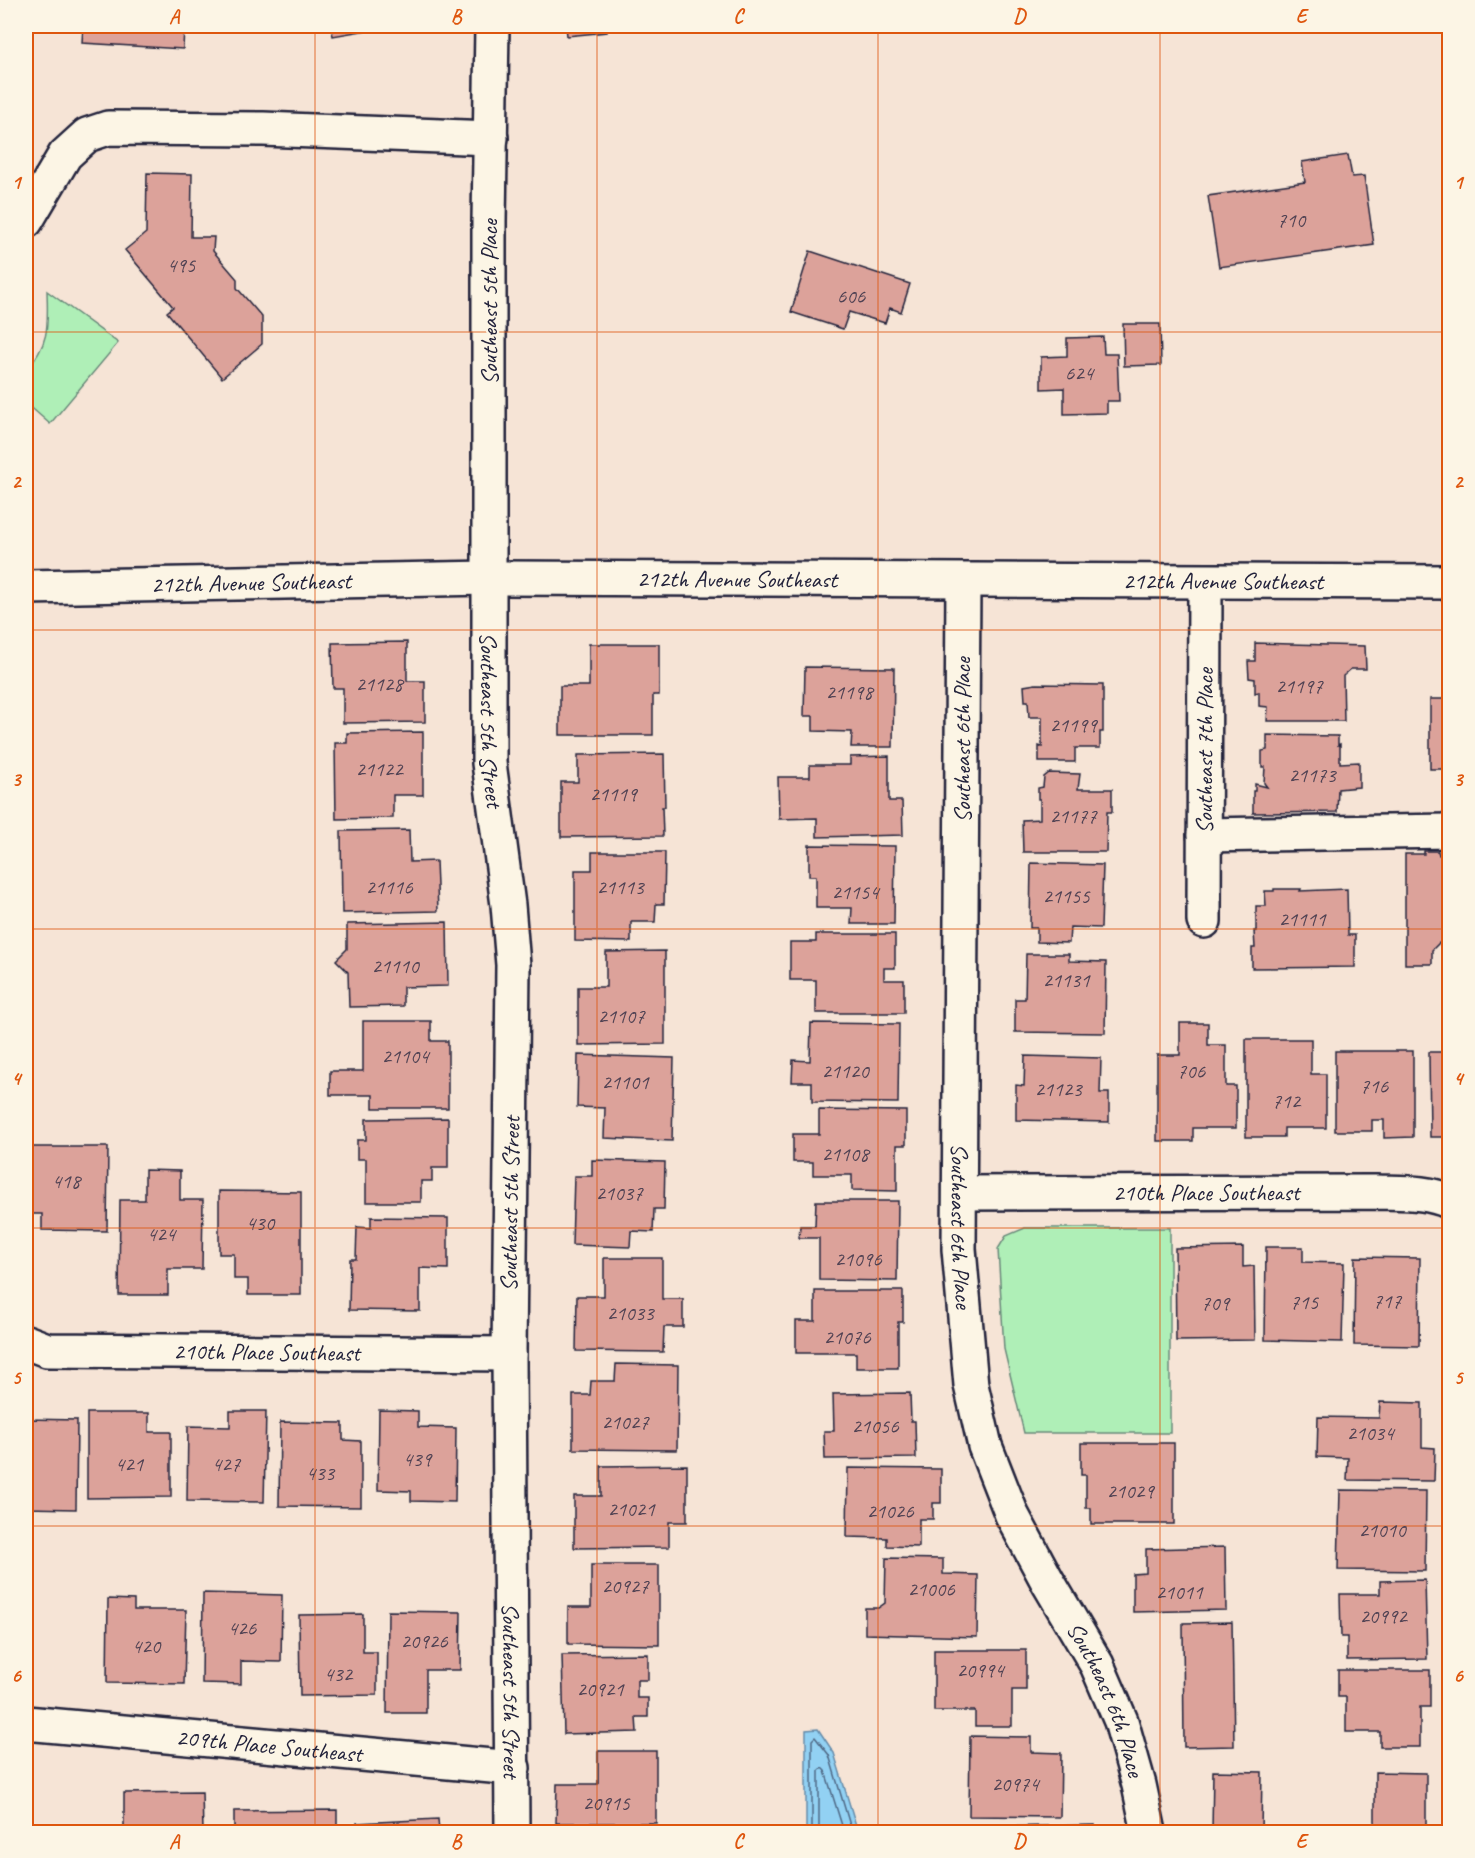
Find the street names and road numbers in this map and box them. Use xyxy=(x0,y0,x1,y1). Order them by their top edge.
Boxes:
street label: Southeast 5th Place xyxy=(474,217,504,385)
street label: 212th Avenue Southeast xyxy=(637,564,839,594)
street label: 212th Avenue Southeast xyxy=(150,566,353,600)
street label: 212th Avenue Southeast xyxy=(1123,566,1325,596)
street label: Southeast 5th Street xyxy=(474,632,510,811)
street label: Southeast 6th Place xyxy=(947,655,977,823)
street label: Southeast 7th Place xyxy=(1189,666,1220,834)
street label: Southeast 5th Street xyxy=(493,1114,527,1292)
street label: Southeast 6th Place xyxy=(944,1143,979,1312)
street label: 210th Place Southeast xyxy=(1113,1177,1301,1208)
street label: 210th Place Southeast xyxy=(173,1336,362,1368)
street label: Southeast 5th Street xyxy=(496,1603,527,1780)
street label: Southeast 6th Place xyxy=(1060,1617,1152,1782)
street label: 209th Place Southeast xyxy=(175,1722,365,1769)

